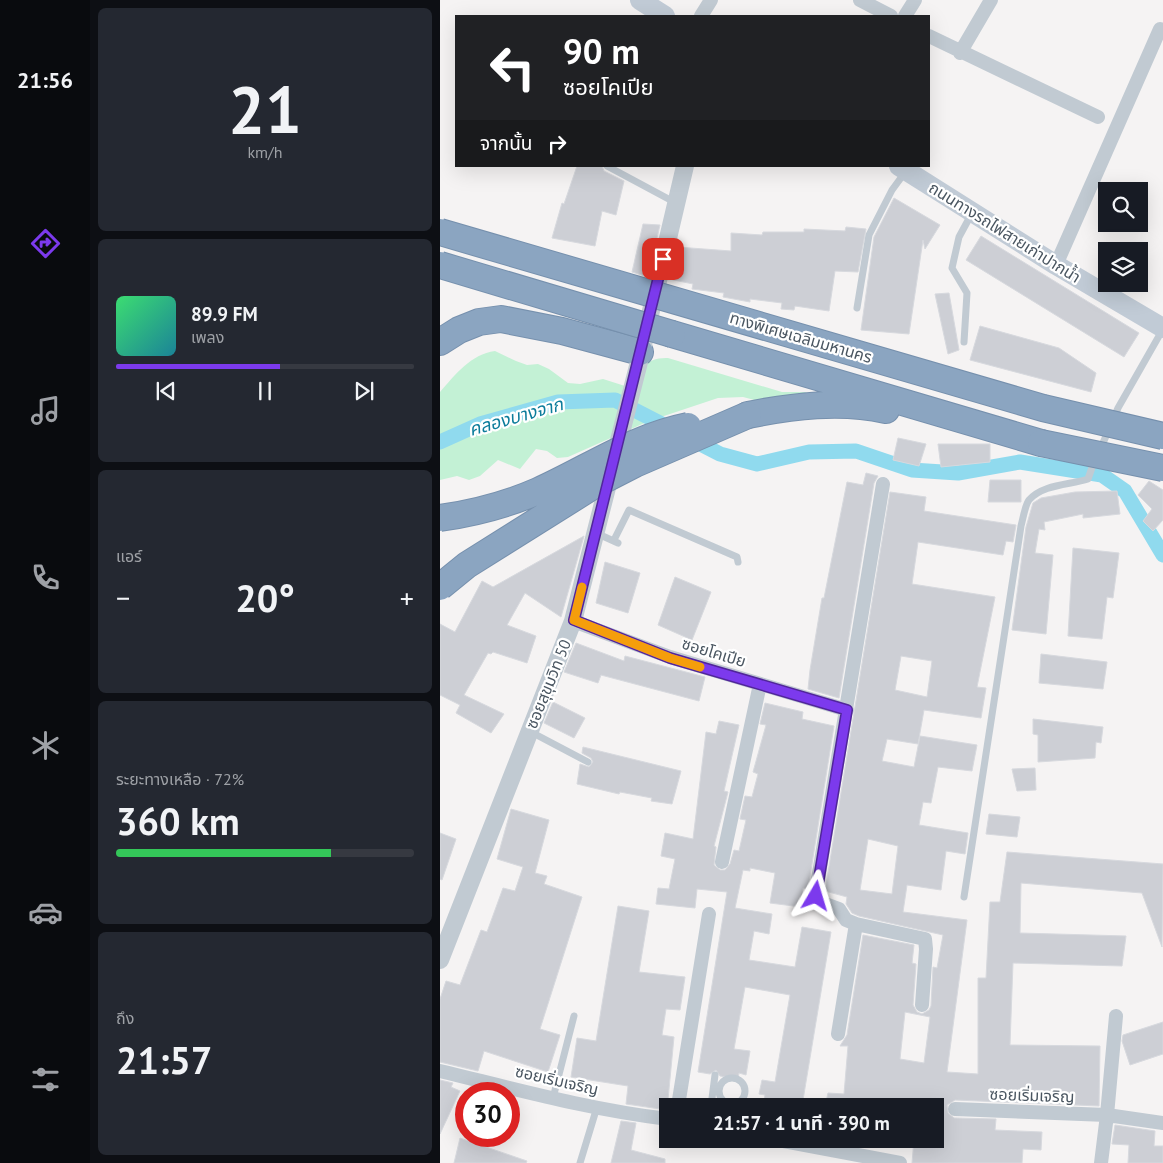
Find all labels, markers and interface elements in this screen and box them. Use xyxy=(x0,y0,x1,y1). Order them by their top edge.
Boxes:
text: 90 m xyxy=(563,28,640,74)
icon: left xyxy=(480,35,545,100)
text: 21:56 xyxy=(17,66,73,94)
text: 21 xyxy=(228,67,302,151)
text: ซอยโคเปีย xyxy=(563,73,654,101)
icon: right xyxy=(543,130,571,158)
text: จากนั้น xyxy=(480,131,533,155)
text: km/h xyxy=(247,142,283,162)
street label: ถนนทางรถไฟสายเก่าปากน้ำ xyxy=(925,176,1085,287)
map controls xyxy=(1098,182,1148,292)
button: search xyxy=(1098,182,1148,232)
icon: directions xyxy=(28,226,63,261)
pin xyxy=(642,238,684,280)
button: layers xyxy=(1098,242,1148,292)
icon: arrive xyxy=(649,245,677,273)
text: 89.9 FM xyxy=(191,302,258,326)
street label: ทางพิเศษเฉลิมมหานคร xyxy=(728,307,875,367)
text: เพลง xyxy=(191,327,224,347)
icon: previous xyxy=(152,377,180,405)
icon: pause xyxy=(251,377,279,405)
icon: next xyxy=(350,377,378,405)
water label: คลองบางจาก xyxy=(466,392,567,441)
icon: music xyxy=(28,393,63,428)
text: แอร์ xyxy=(116,546,142,566)
icon: phone xyxy=(28,560,63,595)
text: 20° xyxy=(235,573,295,622)
text: − xyxy=(116,579,130,616)
text: + xyxy=(400,579,414,616)
street label: ซอยโคเปีย xyxy=(680,633,748,671)
street label: ซอยสุขุมวิท 50 xyxy=(521,636,575,732)
icon: climate xyxy=(28,728,63,763)
text: ระยะทางเหลือ · 72% xyxy=(116,769,244,789)
text: 360 km xyxy=(116,796,240,845)
position arrow xyxy=(789,869,841,921)
icon: car xyxy=(28,895,63,930)
text: ถึง xyxy=(116,1008,134,1028)
text: 21:57 xyxy=(116,1035,212,1084)
street label: ซอยเริ่มเจริญ xyxy=(513,1061,601,1099)
icon: filters xyxy=(28,1062,63,1097)
speed limit sign: 30 xyxy=(455,1082,520,1147)
street label: ซอยเริ่มเจริญ xyxy=(989,1083,1075,1106)
text: 21:57 · 1 นาที · 390 m xyxy=(713,1111,890,1135)

